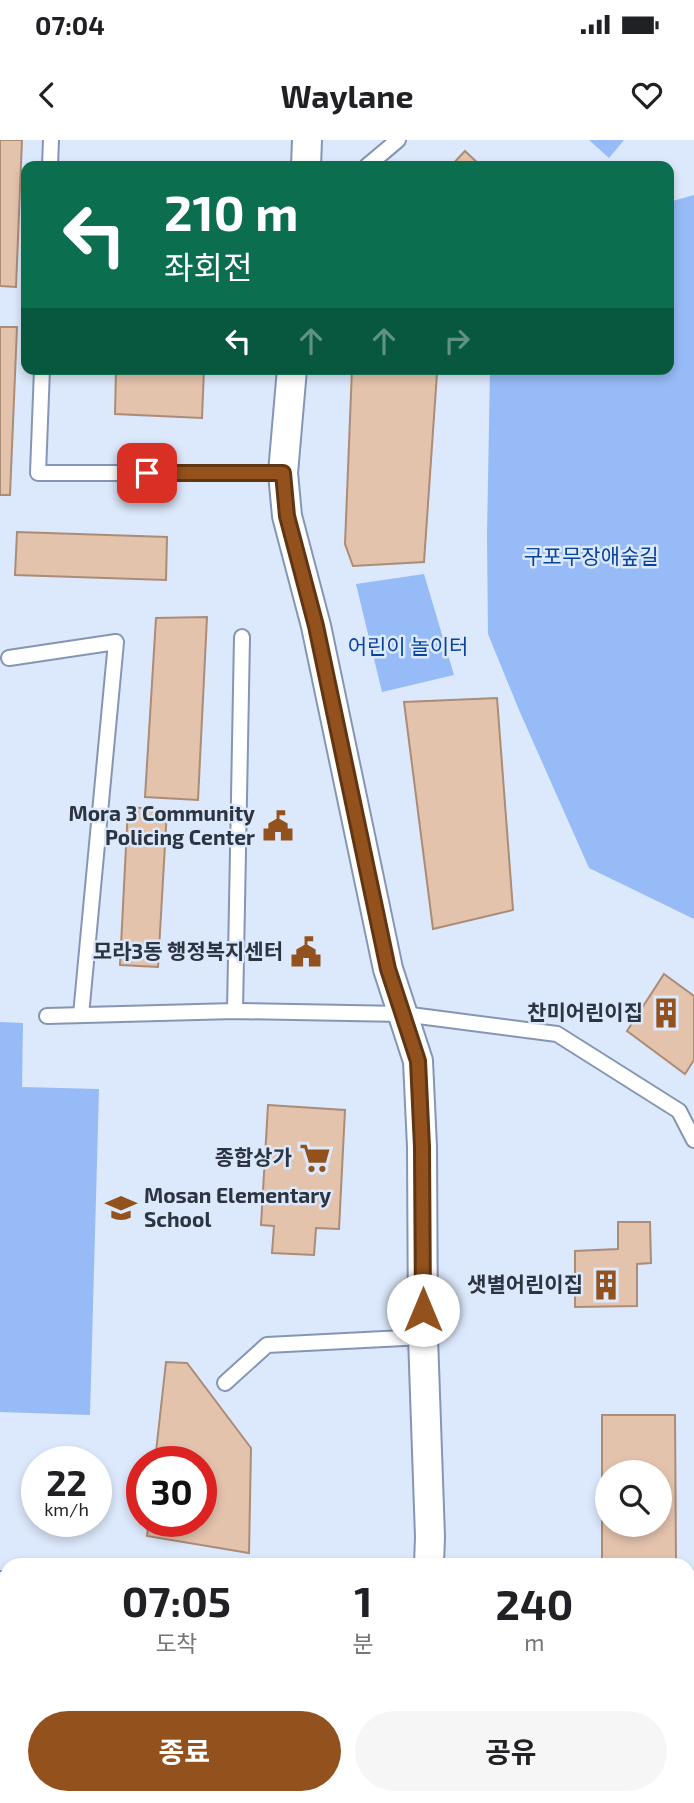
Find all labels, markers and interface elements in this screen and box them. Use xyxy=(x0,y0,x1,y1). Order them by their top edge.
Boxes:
text: 07:04 xyxy=(35,9,105,40)
icon: back xyxy=(28,76,66,114)
text: Waylane xyxy=(280,76,414,114)
icon: heart xyxy=(628,76,666,114)
text: 210 m xyxy=(164,182,298,241)
icon: left xyxy=(49,189,140,280)
text: 좌회전 xyxy=(164,247,252,285)
icon: left xyxy=(219,322,257,360)
icon: ahead xyxy=(292,322,330,360)
icon: ahead xyxy=(365,322,403,360)
icon: right xyxy=(438,322,476,360)
pin xyxy=(117,443,177,503)
icon: arrive xyxy=(128,454,166,492)
park label: 구포무장애숲길 xyxy=(523,543,659,568)
park label: 어린이 놀이터 xyxy=(348,633,468,658)
place label: Mora 3 Community Policing Center xyxy=(68,800,255,849)
public building icon: Mora 3 Community Policing Center xyxy=(261,809,295,843)
public building icon: 모라3동 행정복지센터 xyxy=(289,935,323,969)
place label: 모라3동 행정복지센터 xyxy=(93,938,283,963)
building icon: 찬미어린이집 xyxy=(649,996,683,1030)
place label: 찬미어린이집 xyxy=(527,999,643,1024)
supermarket icon: 종합상가 xyxy=(298,1141,332,1175)
place label: 종합상가 xyxy=(215,1144,292,1169)
place label: Mosan Elementary School xyxy=(144,1182,331,1231)
school or university icon: Mosan Elementary School xyxy=(104,1191,138,1225)
building icon: 샛별어린이집 xyxy=(589,1268,623,1302)
place label: 샛별어린이집 xyxy=(467,1271,583,1296)
position arrow xyxy=(386,1273,460,1347)
speed limit sign: 30 xyxy=(126,1446,217,1537)
map controls xyxy=(595,1460,672,1537)
button: search xyxy=(595,1460,672,1537)
text: 22 xyxy=(46,1461,87,1503)
text: km/h xyxy=(44,1498,89,1520)
text: 07:05 xyxy=(122,1575,231,1625)
text: 1 xyxy=(354,1575,372,1625)
text: 240 xyxy=(496,1578,573,1628)
text: m xyxy=(524,1628,544,1656)
text: 도착 xyxy=(155,1629,197,1657)
text: 분 xyxy=(353,1629,374,1657)
button: 종료 xyxy=(28,1711,341,1791)
button: 공유 xyxy=(355,1711,667,1791)

